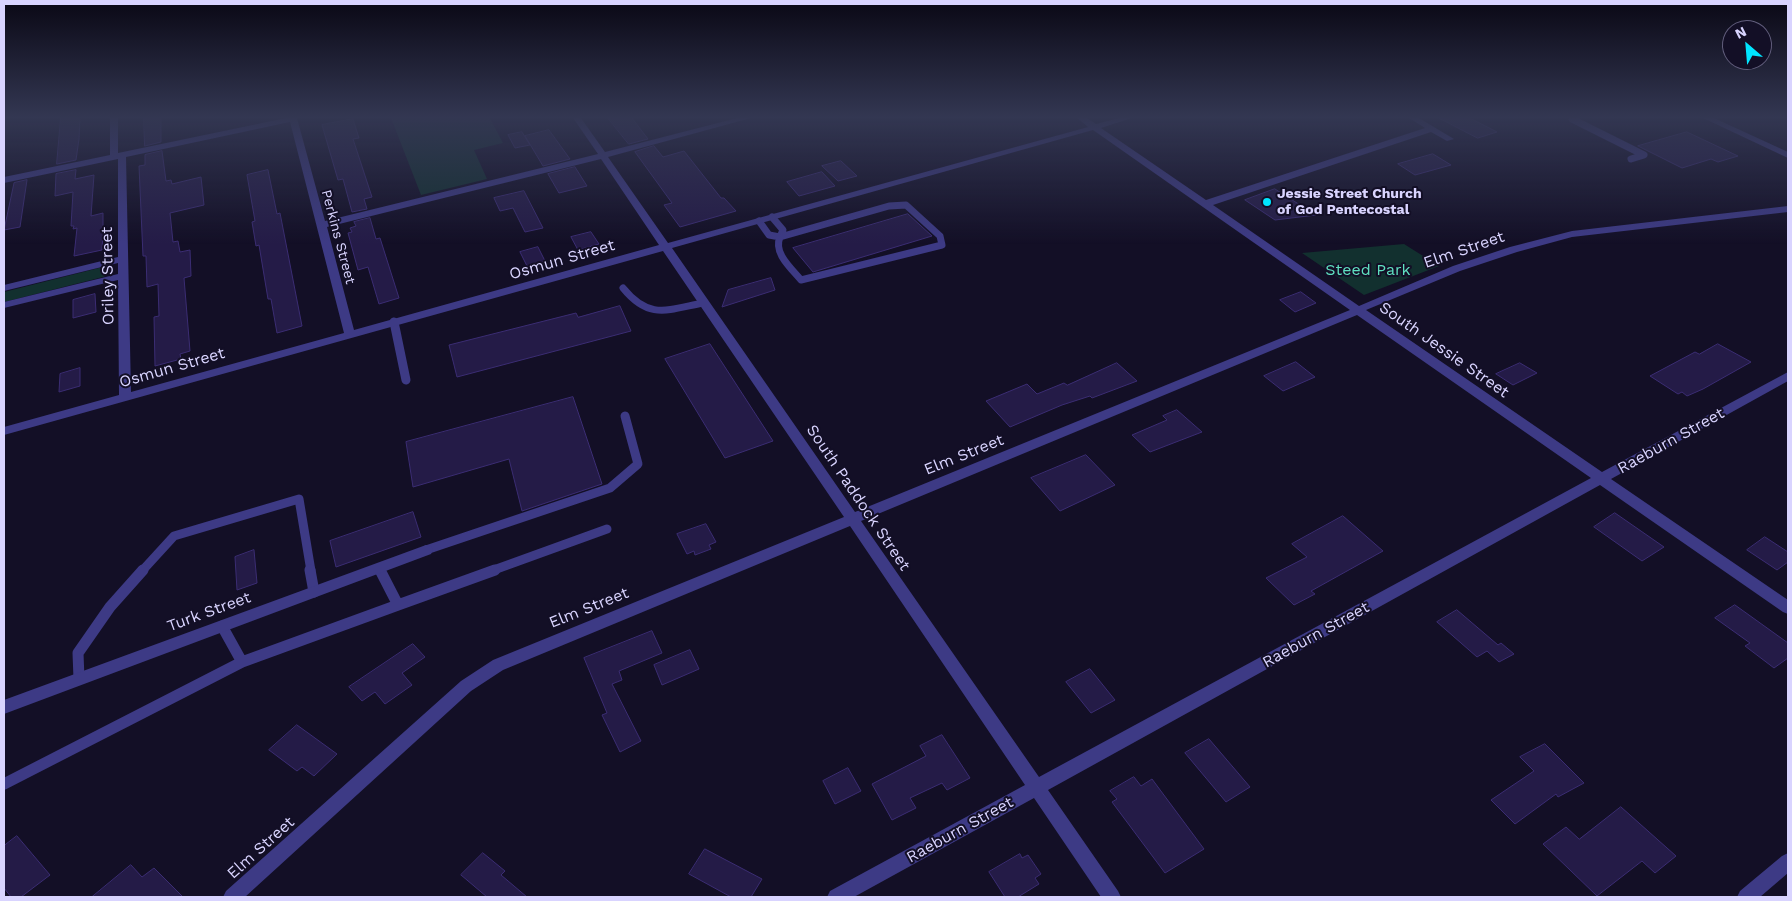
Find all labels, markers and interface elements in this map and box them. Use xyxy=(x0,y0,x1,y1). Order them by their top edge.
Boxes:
north arrow xyxy=(1722,20,1772,70)
text: N xyxy=(1732,23,1749,42)
place label: Jessie Street Church of God Pentecostal xyxy=(1277,186,1422,218)
street label: Perkins Street xyxy=(317,188,359,286)
marker: Jessie Street Church of God Pentecostal xyxy=(1261,196,1273,208)
street label: Oriley Street xyxy=(98,227,118,325)
street label: Elm Street xyxy=(1421,227,1507,273)
street label: Osmun Street xyxy=(507,236,617,284)
park label: Steed Park xyxy=(1325,260,1411,280)
street label: South Jessie Street xyxy=(1375,298,1513,402)
street label: Osmun Street xyxy=(117,344,227,392)
street label: Raeburn Street xyxy=(1614,404,1728,478)
street label: South Paddock Street xyxy=(802,421,914,575)
street label: Elm Street xyxy=(921,430,1007,480)
street label: Elm Street xyxy=(546,583,632,633)
street label: Turk Street xyxy=(165,588,253,636)
street label: Raeburn Street xyxy=(1259,598,1373,672)
street label: Raeburn Street xyxy=(903,793,1017,867)
street label: Elm Street xyxy=(223,813,299,883)

